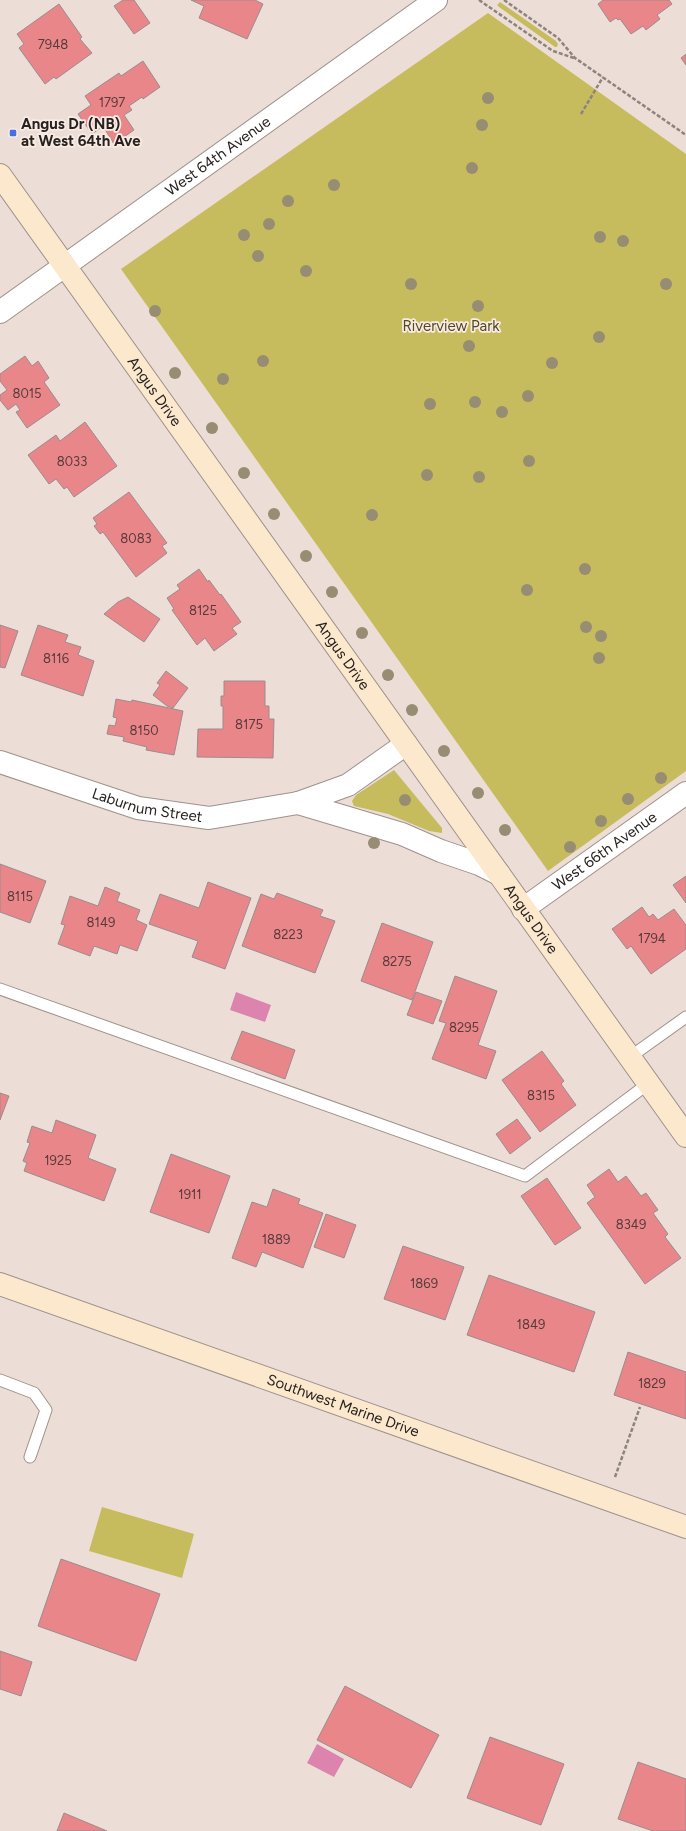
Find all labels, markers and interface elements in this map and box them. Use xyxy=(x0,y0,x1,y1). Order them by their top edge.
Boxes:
house number: 7948 xyxy=(38,37,68,52)
house number: 1797 xyxy=(99,95,125,110)
street label: West 64th Avenue xyxy=(162,112,274,200)
place label: Angus Dr (NB) at West 64th Ave xyxy=(21,115,141,150)
marker: Angus Dr (NB) at West 64th Ave xyxy=(8,128,18,138)
park label: Riverview Park xyxy=(402,317,500,335)
street label: Angus Drive xyxy=(124,353,185,430)
house number: 8015 xyxy=(12,386,42,401)
house number: 8033 xyxy=(57,454,87,469)
house number: 8083 xyxy=(120,531,152,546)
house number: 8125 xyxy=(189,603,217,618)
street label: Angus Drive xyxy=(312,617,374,693)
house number: 8116 xyxy=(43,651,69,666)
house number: 8175 xyxy=(235,717,263,732)
house number: 8150 xyxy=(129,723,159,738)
street label: Laburnum Street xyxy=(90,784,204,826)
street label: West 66th Avenue xyxy=(549,808,660,894)
street label: Angus Drive xyxy=(500,881,562,957)
house number: 8115 xyxy=(7,889,33,904)
house number: 8149 xyxy=(87,915,115,930)
house number: 8223 xyxy=(273,927,303,942)
house number: 1794 xyxy=(638,931,666,946)
house number: 8275 xyxy=(382,954,412,969)
house number: 8295 xyxy=(449,1020,479,1035)
house number: 8315 xyxy=(527,1088,555,1103)
house number: 1925 xyxy=(44,1153,72,1168)
house number: 1911 xyxy=(178,1187,202,1202)
house number: 8349 xyxy=(616,1217,646,1232)
house number: 1889 xyxy=(262,1232,290,1247)
house number: 1869 xyxy=(410,1276,438,1291)
house number: 1849 xyxy=(517,1317,545,1332)
street label: Southwest Marine Drive xyxy=(265,1370,422,1441)
house number: 1829 xyxy=(638,1376,666,1391)

